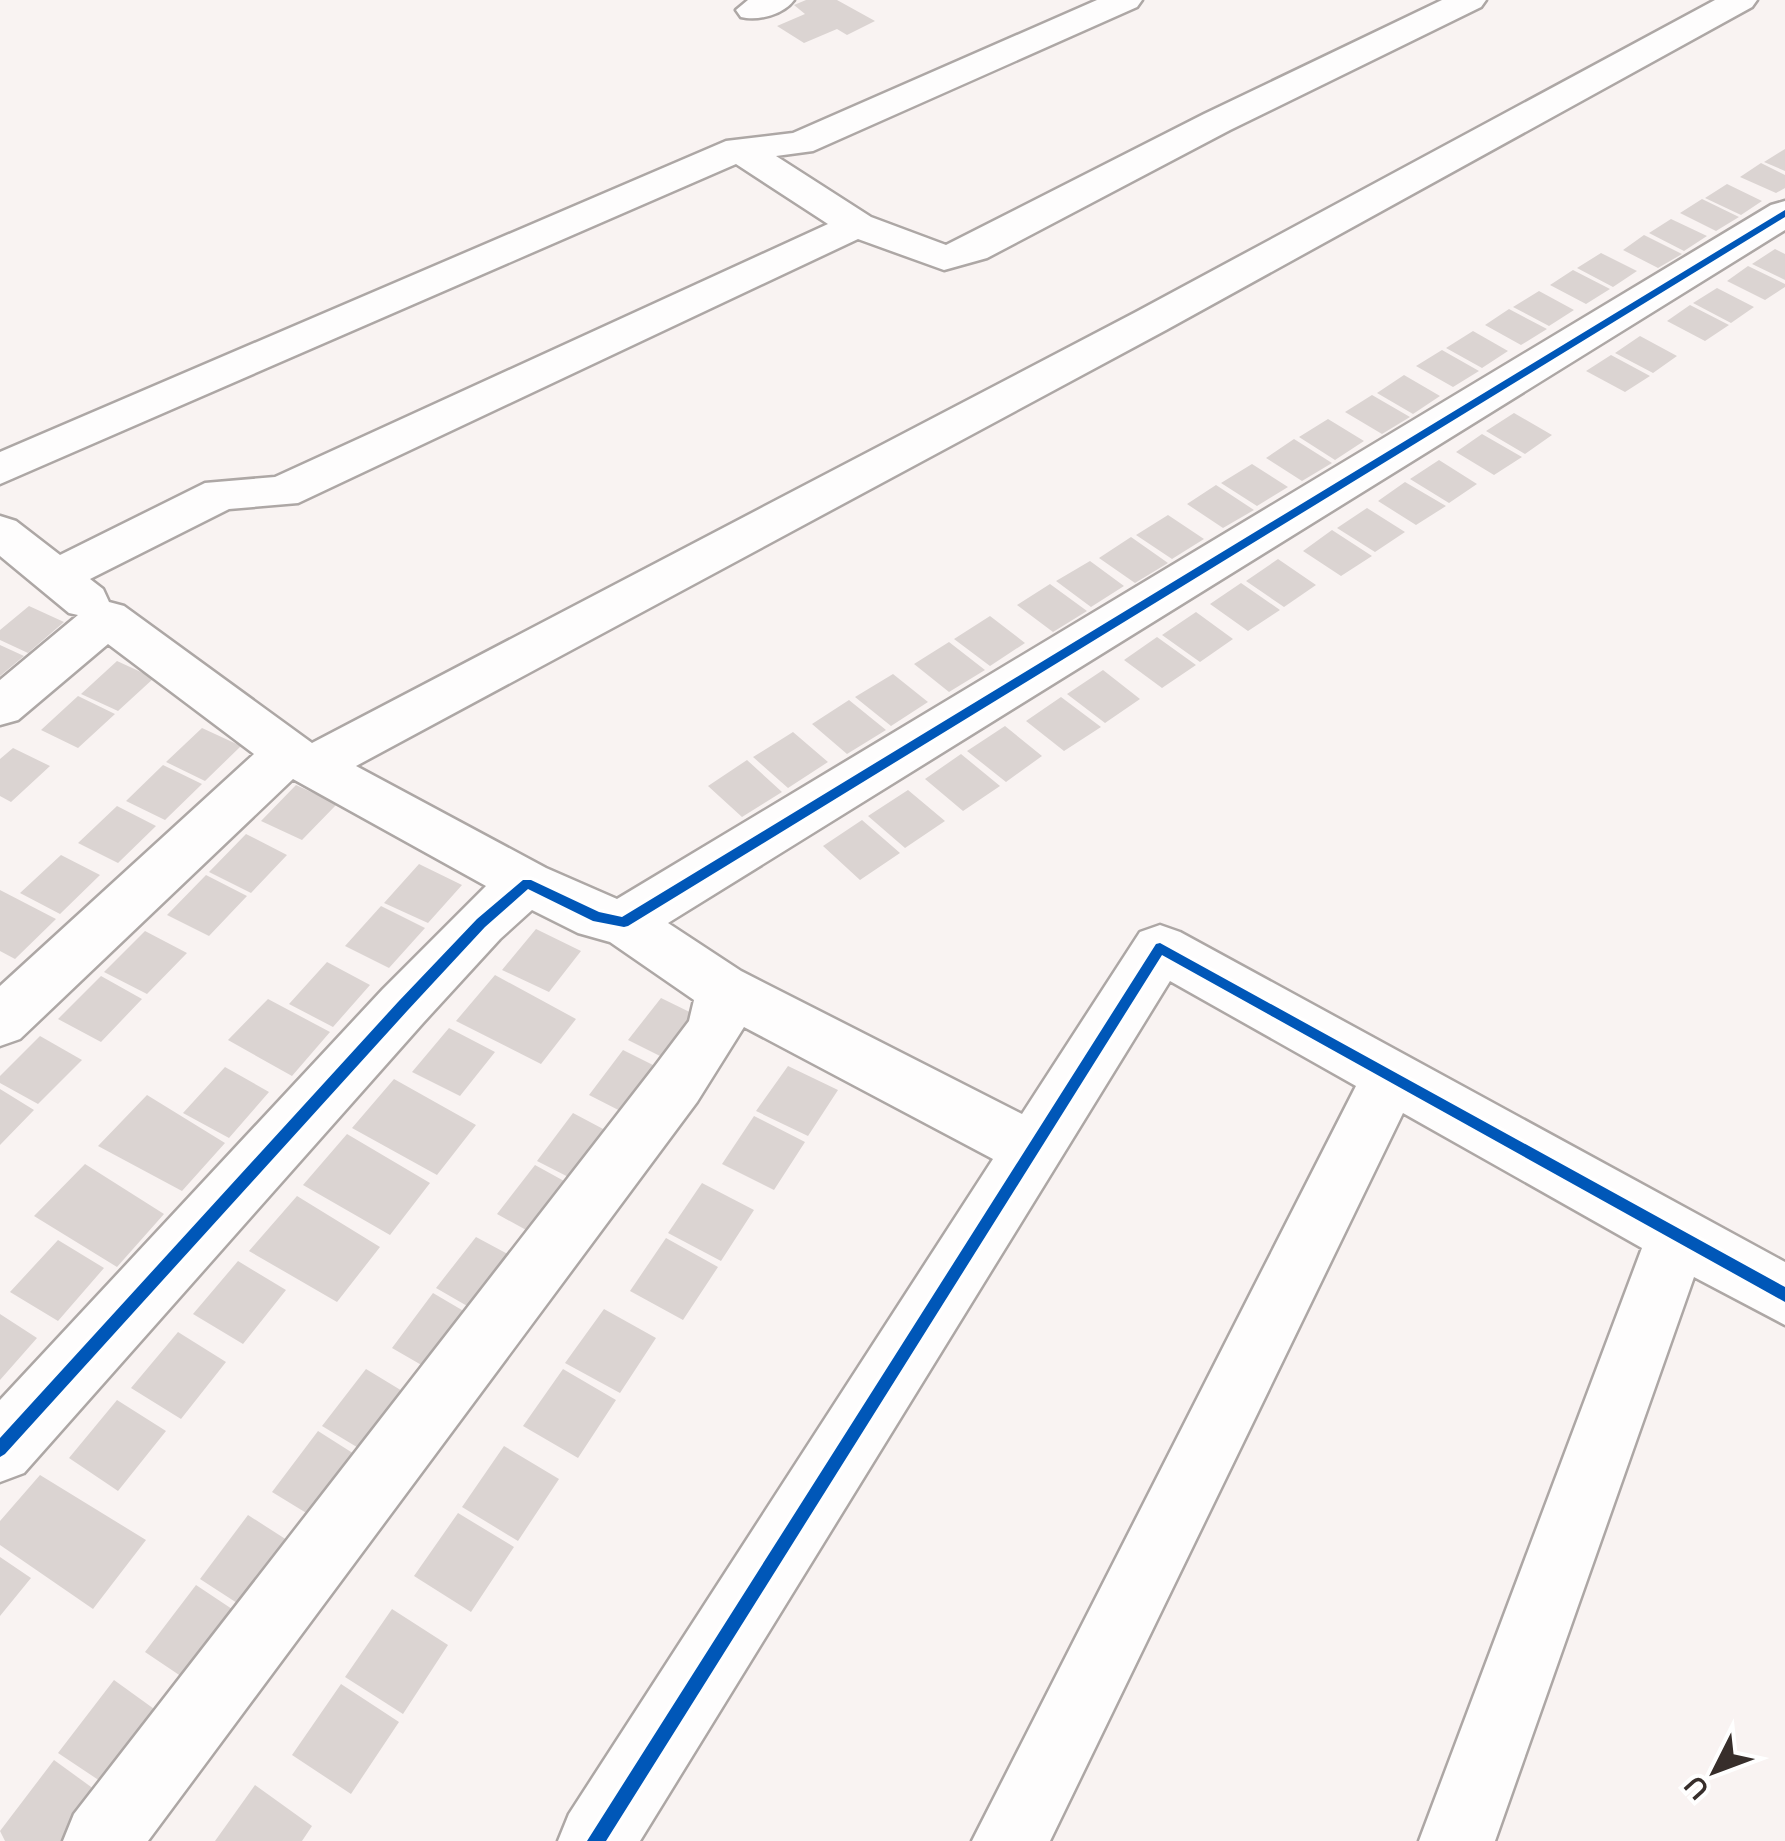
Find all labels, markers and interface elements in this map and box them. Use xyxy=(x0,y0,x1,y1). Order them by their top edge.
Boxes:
north arrow xyxy=(1665,1721,1765,1821)
text: U xyxy=(1676,1767,1718,1807)

